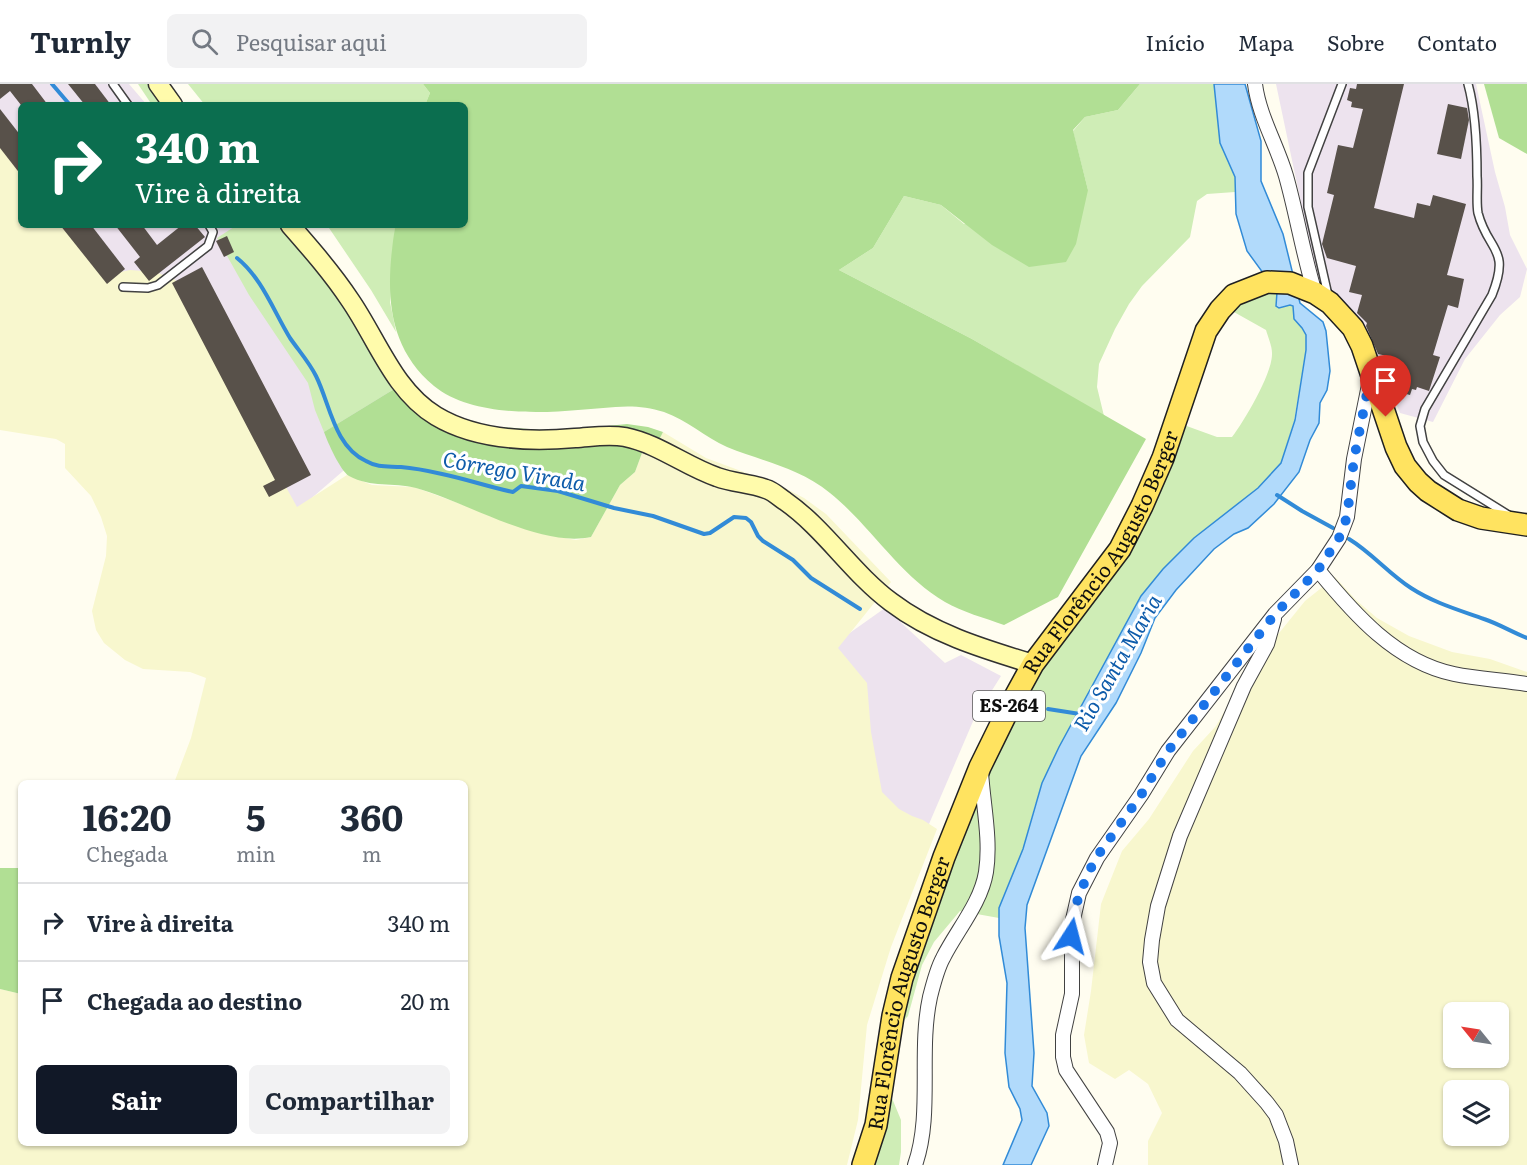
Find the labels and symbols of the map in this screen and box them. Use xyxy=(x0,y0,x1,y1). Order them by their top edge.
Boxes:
pin xyxy=(1360,355,1411,417)
street label: Rua Florêncio Augusto Berger xyxy=(1014,426,1184,679)
water label: Córrego Virada xyxy=(441,442,588,497)
water label: Rio Santa Maria xyxy=(1064,588,1168,736)
road number: ES-264 xyxy=(973,691,1045,721)
street label: Rua Florêncio Augusto Berger xyxy=(858,851,956,1132)
position arrow xyxy=(1039,904,1103,968)
north arrow xyxy=(1443,1002,1509,1068)

